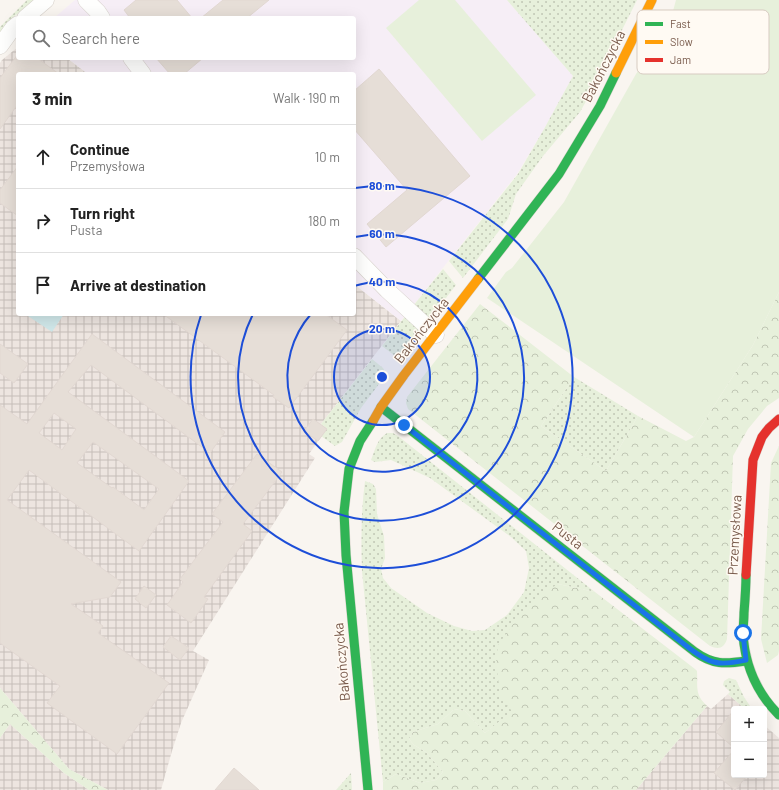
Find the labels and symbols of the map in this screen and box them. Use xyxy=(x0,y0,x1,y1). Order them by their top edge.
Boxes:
legend xyxy=(637,10,769,74)
text: Fast xyxy=(670,17,691,30)
street label: Bakończycka xyxy=(578,27,628,105)
text: Slow xyxy=(670,35,693,48)
text: Jam xyxy=(670,53,691,66)
text: 80 m xyxy=(369,178,395,192)
text: 60 m xyxy=(369,226,395,240)
text: 40 m xyxy=(369,274,395,288)
street label: Bakończycka xyxy=(390,294,452,366)
text: 20 m xyxy=(369,321,395,335)
centre of rings xyxy=(375,370,389,384)
route end xyxy=(395,416,413,434)
street label: Przemysłowa xyxy=(723,494,745,576)
street label: Pusta xyxy=(549,518,587,552)
street label: Bakończycka xyxy=(329,622,353,702)
route start xyxy=(734,624,752,642)

